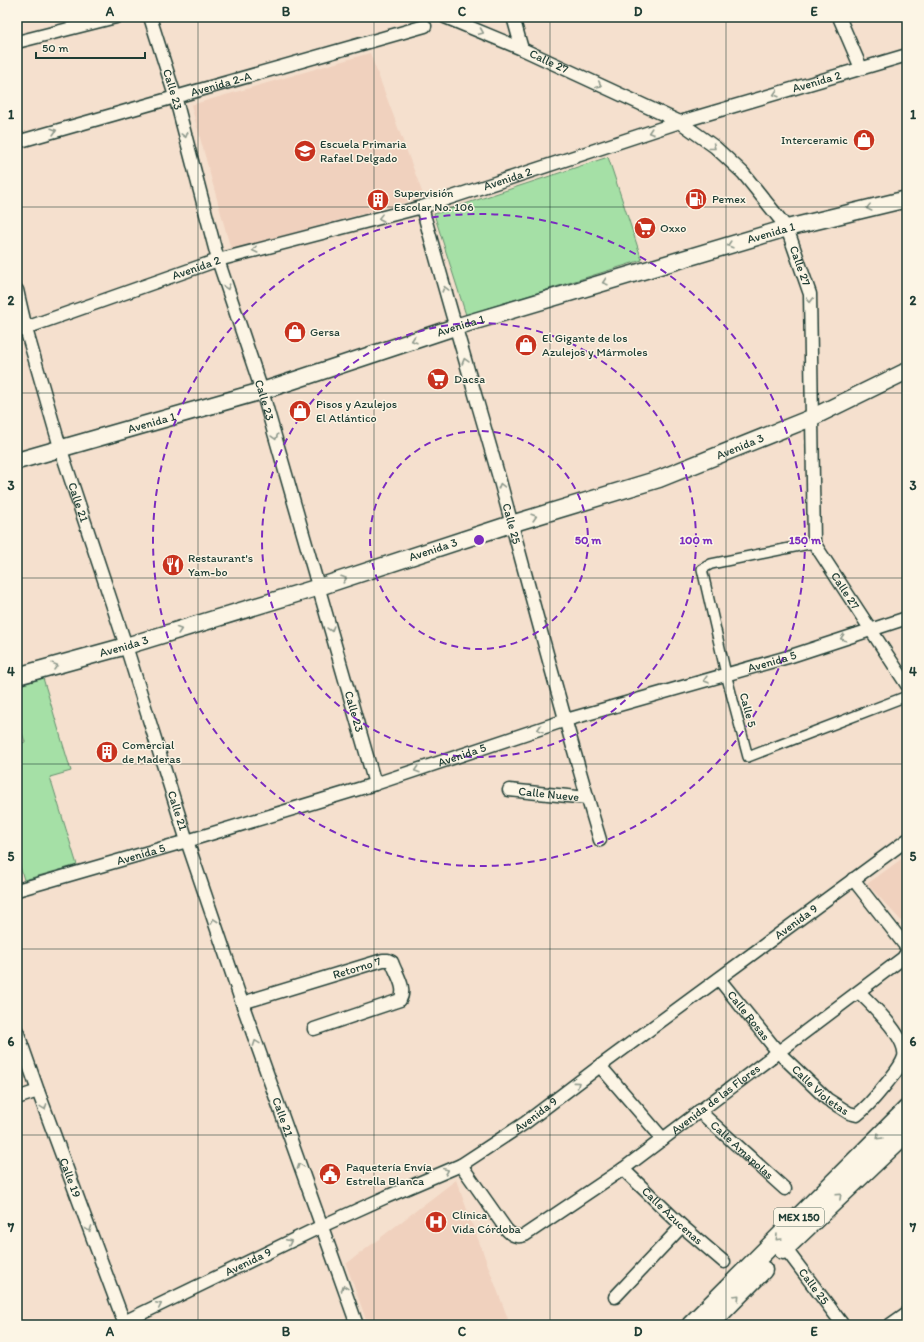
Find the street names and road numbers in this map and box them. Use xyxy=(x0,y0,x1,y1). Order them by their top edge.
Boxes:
street label: Calle 27 xyxy=(527,46,571,76)
street label: Calle 23 xyxy=(160,67,185,112)
street label: Avenida 2 xyxy=(791,68,843,95)
street label: Avenida 2-A xyxy=(189,69,253,99)
street label: Avenida 2 xyxy=(482,164,534,193)
street label: Avenida 1 xyxy=(745,219,797,246)
street label: Calle 27 xyxy=(787,244,814,288)
street label: Avenida 2 xyxy=(170,253,223,283)
street label: Avenida 1 xyxy=(435,311,487,340)
street label: Calle 23 xyxy=(252,378,277,423)
street label: Avenida 1 xyxy=(126,409,178,436)
street label: Avenida 3 xyxy=(714,430,766,462)
street label: Calle 21 xyxy=(65,481,92,524)
street label: Calle 25 xyxy=(499,502,524,546)
street label: Avenida 3 xyxy=(407,535,460,564)
street label: Calle 27 xyxy=(828,569,862,612)
street label: Avenida 3 xyxy=(98,632,151,660)
street label: Avenida 5 xyxy=(746,648,798,675)
street label: Calle 23 xyxy=(342,689,367,734)
street label: Calle 5 xyxy=(737,691,759,729)
street label: Avenida 5 xyxy=(436,740,488,769)
street label: Calle Nueve xyxy=(518,784,580,804)
street label: Calle 21 xyxy=(165,789,190,833)
street label: Avenida 5 xyxy=(115,841,167,868)
street label: Avenida 9 xyxy=(772,901,820,942)
street label: Retorno 7 xyxy=(331,954,383,982)
street label: Calle Rosas xyxy=(724,988,773,1043)
street label: Avenida de las Flores xyxy=(669,1061,763,1137)
street label: Calle Violetas xyxy=(789,1062,852,1118)
street label: Avenida 9 xyxy=(512,1094,560,1135)
street label: Calle 21 xyxy=(269,1095,296,1139)
street label: Calle Amapolas xyxy=(707,1118,776,1182)
street label: Calle 19 xyxy=(56,1156,84,1199)
street label: Calle Azucenas xyxy=(639,1184,706,1248)
road number: MEX 150 xyxy=(774,1208,824,1226)
street label: Avenida 9 xyxy=(223,1245,274,1279)
street label: Calle 25 xyxy=(796,1265,832,1307)

